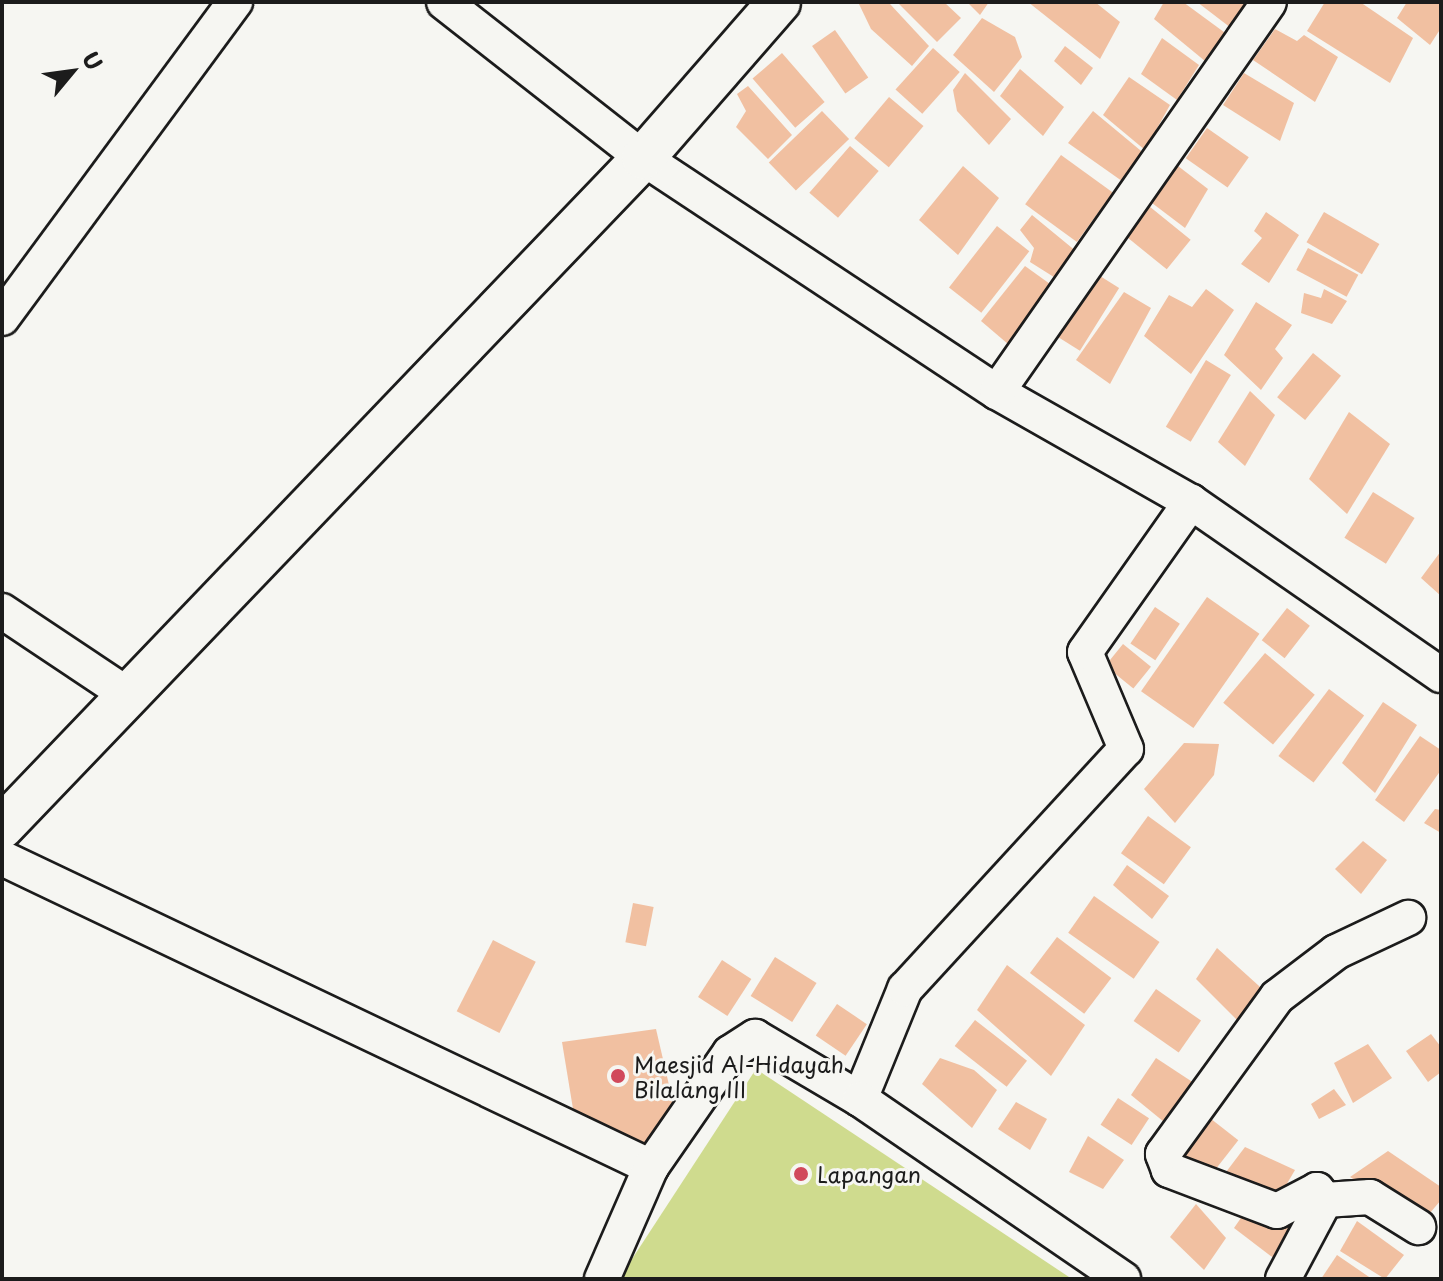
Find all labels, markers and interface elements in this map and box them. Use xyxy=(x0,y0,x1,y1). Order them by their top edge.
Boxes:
north arrow xyxy=(32,32,112,112)
text: U xyxy=(75,45,112,75)
place label: Maesjid Al-Hidayah Bilalang III xyxy=(634,1050,845,1102)
marker: Maesjid Al-Hidayah Bilalang III xyxy=(609,1067,627,1085)
place label: Lapangan xyxy=(817,1161,921,1187)
marker: Lapangan xyxy=(792,1165,810,1183)

